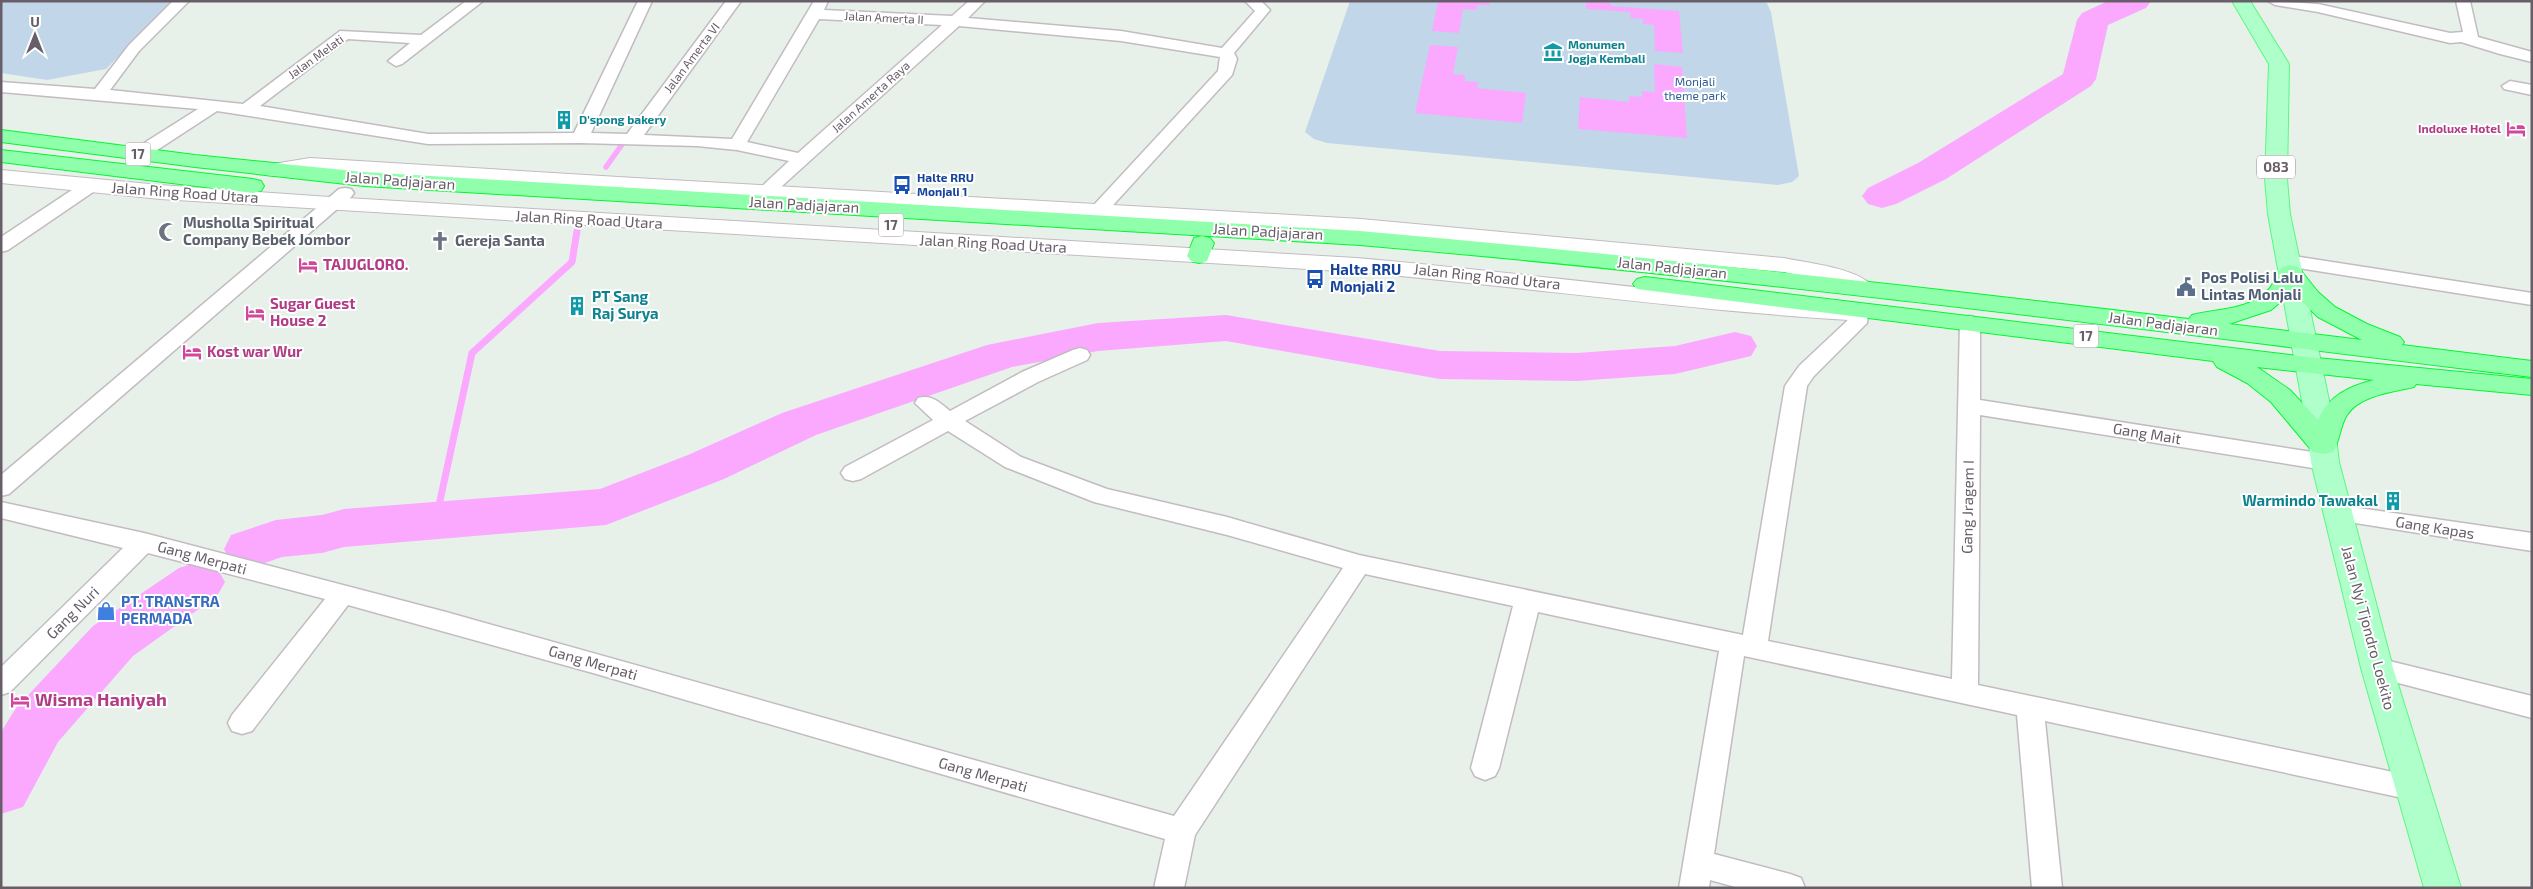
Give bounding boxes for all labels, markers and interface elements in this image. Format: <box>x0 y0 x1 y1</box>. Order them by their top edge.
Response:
street label: Jalan Amerta II <box>844 8 924 26</box>
north arrow <box>10 10 60 60</box>
text: U <box>30 13 40 30</box>
street label: Jalan Amerta VI <box>661 20 722 95</box>
street label: Jalan Melati <box>285 31 346 81</box>
place label: Monumen Jogja Kembali <box>1568 37 1645 66</box>
museum icon: Monumen Jogja Kembali <box>1542 41 1564 63</box>
street label: Jalan Amerta Raya <box>828 58 912 135</box>
park label: Monjali theme park <box>1664 74 1726 102</box>
building icon: D'spong bakery <box>553 109 575 131</box>
place label: D'spong bakery <box>579 112 667 127</box>
hotel icon: Indoluxe Hotel <box>2505 118 2527 140</box>
place label: Indoluxe Hotel <box>2418 121 2501 135</box>
road number: 17 <box>126 142 150 166</box>
road number: 083 <box>2257 156 2295 178</box>
street label: Jalan Padjajaran <box>344 167 456 194</box>
place label: Halte RRU Monjali 1 <box>917 170 974 199</box>
bus stop icon: Halte RRU Monjali 1 <box>891 174 913 196</box>
street label: Jalan Ring Road Utara <box>111 178 259 206</box>
street label: Jalan Padjajaran <box>748 192 860 217</box>
street label: Jalan Ring Road Utara <box>515 206 663 232</box>
place label: Musholla Spiritual Company Bebek Jombor <box>183 213 351 249</box>
road number: 17 <box>878 214 904 236</box>
street label: Jalan Padjajaran <box>1212 219 1324 244</box>
mosque icon: Musholla Spiritual Company Bebek Jombor <box>157 221 179 243</box>
church icon: Gereja Santa <box>429 230 451 252</box>
street label: Jalan Ring Road Utara <box>919 230 1067 256</box>
place label: Gereja Santa <box>455 231 545 249</box>
street label: Jalan Padjajaran <box>1616 252 1728 283</box>
hotel icon: TAJUGLORO. <box>297 254 319 276</box>
place label: TAJUGLORO. <box>323 255 408 273</box>
street label: Jalan Ring Road Utara <box>1413 259 1561 293</box>
place label: Halte RRU Monjali 2 <box>1330 260 1401 295</box>
bus stop icon: Halte RRU Monjali 2 <box>1304 268 1326 290</box>
place label: Pos Polisi Lalu Lintas Monjali <box>2201 268 2303 303</box>
public building icon: Pos Polisi Lalu Lintas Monjali <box>2175 276 2197 298</box>
place label: PT Sang Raj Surya <box>592 287 659 323</box>
place label: Sugar Guest House 2 <box>270 294 355 329</box>
building icon: PT Sang Raj Surya <box>566 295 588 317</box>
hotel icon: Sugar Guest House 2 <box>244 302 266 324</box>
street label: Jalan Padjajaran <box>2107 307 2219 340</box>
road number: 17 <box>2074 324 2098 348</box>
hotel icon: Kost war Wur <box>181 341 203 363</box>
place label: Kost war Wur <box>207 342 303 360</box>
street label: Gang Mait <box>2112 419 2183 447</box>
street label: Gang Jragem I <box>1957 460 1977 554</box>
building icon: Warmindo Tawakal <box>2382 490 2404 512</box>
place label: Warmindo Tawakal <box>2242 491 2378 509</box>
street label: Gang Kapas <box>2394 512 2476 542</box>
street label: Gang Merpati <box>156 536 249 578</box>
street label: Jalan Nyi Tjondro Loekito <box>2337 544 2400 712</box>
street label: Gang Nuri <box>42 582 102 642</box>
place label: PT. TRANsTRA PERMADA <box>121 592 220 627</box>
shop icon: PT. TRANsTRA PERMADA <box>95 600 117 622</box>
street label: Gang Merpati <box>547 641 640 683</box>
place label: Wisma Haniyah <box>35 688 167 710</box>
hotel icon: Wisma Haniyah <box>9 689 31 711</box>
street label: Gang Merpati <box>937 753 1030 795</box>

